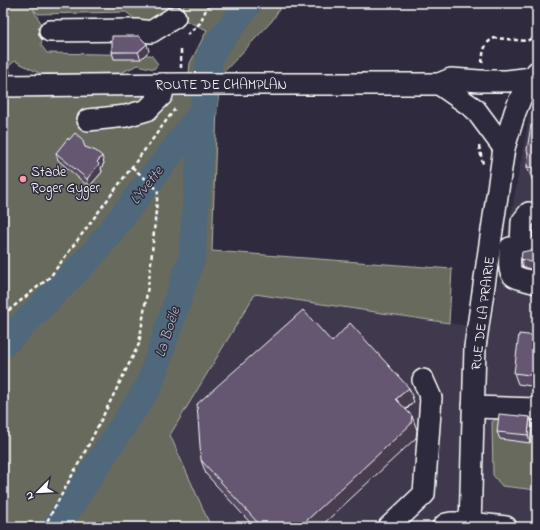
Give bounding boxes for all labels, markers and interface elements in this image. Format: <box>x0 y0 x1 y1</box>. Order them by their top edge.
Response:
street label: ROUTE DE CHAMPLAN <box>155 75 287 96</box>
water label: L'Yvette <box>125 161 170 210</box>
place label: Stade Roger Gyger <box>31 162 101 200</box>
marker: Stade Roger Gyger <box>18 174 28 184</box>
street label: RUE DE LA PRAIRIE <box>466 255 501 371</box>
water label: La Boële <box>150 303 187 360</box>
north arrow <box>18 472 58 512</box>
text: N <box>21 489 39 502</box>

